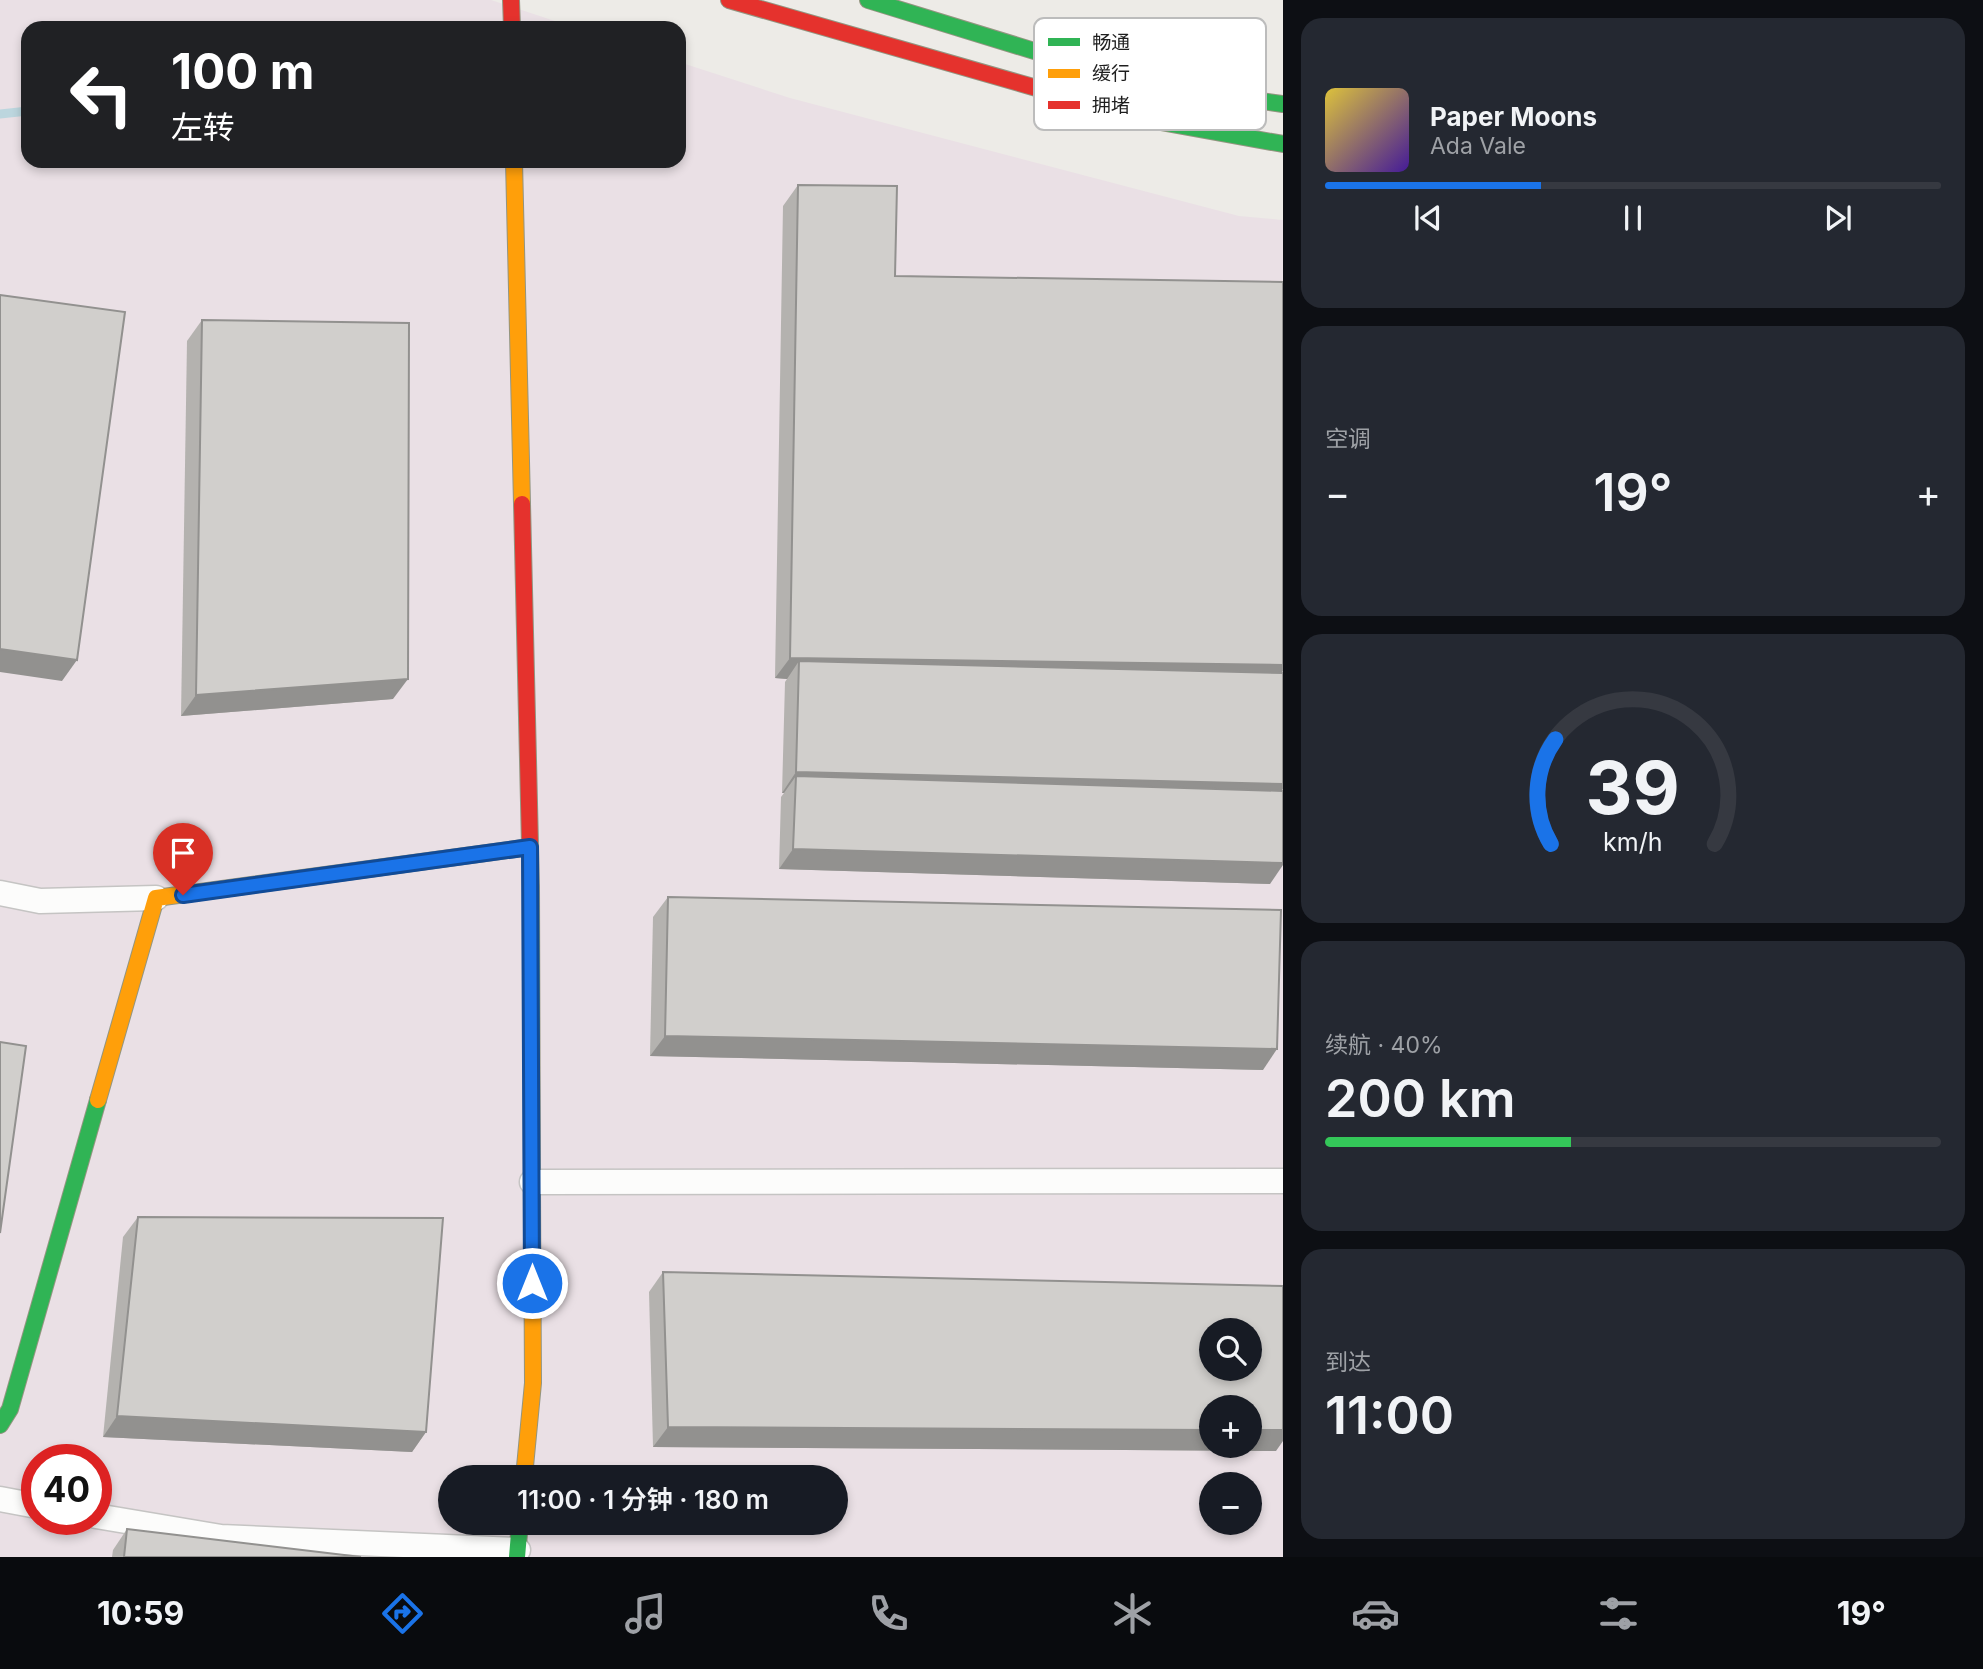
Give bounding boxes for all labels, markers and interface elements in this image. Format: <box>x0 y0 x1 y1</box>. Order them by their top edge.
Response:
legend <box>1034 18 1266 130</box>
text: 畅通 <box>1092 31 1130 54</box>
text: 100 m <box>171 42 315 101</box>
icon: left <box>56 49 147 140</box>
text: 缓行 <box>1092 62 1130 85</box>
text: 拥堵 <box>1092 94 1130 117</box>
text: Paper Moons <box>1430 101 1597 132</box>
text: 左转 <box>171 108 235 147</box>
text: Ada Vale <box>1430 132 1526 160</box>
icon: previous <box>1409 199 1447 237</box>
icon: pause <box>1614 199 1652 237</box>
icon: next <box>1819 199 1857 237</box>
text: 空调 <box>1325 425 1371 453</box>
text: 19° <box>1593 461 1673 524</box>
text: − <box>1325 470 1350 516</box>
text: + <box>1916 470 1941 516</box>
text: 39 <box>1586 744 1680 833</box>
pin <box>153 823 213 895</box>
text: km/h <box>1603 827 1663 857</box>
icon: arrive <box>164 834 202 872</box>
text: 续航 · 40% <box>1325 1031 1443 1059</box>
text: 200 km <box>1325 1067 1516 1130</box>
position arrow <box>495 1246 569 1320</box>
map controls <box>1199 1318 1262 1535</box>
button: search <box>1199 1318 1262 1381</box>
text: 到达 <box>1325 1348 1371 1376</box>
text: 11:00 <box>1325 1384 1454 1447</box>
button: + <box>1199 1395 1262 1458</box>
speed limit sign: 40 <box>21 1444 112 1535</box>
button: − <box>1199 1472 1262 1535</box>
text: 11:00 · 1 分钟 · 180 m <box>517 1484 769 1515</box>
icon: directions <box>378 1589 427 1638</box>
icon: music <box>621 1589 670 1638</box>
icon: phone <box>864 1589 913 1638</box>
icon: climate <box>1108 1589 1157 1638</box>
icon: car <box>1351 1589 1400 1638</box>
icon: filters <box>1594 1589 1643 1638</box>
text: 10:59 <box>97 1594 184 1633</box>
text: 19° <box>1837 1594 1886 1633</box>

